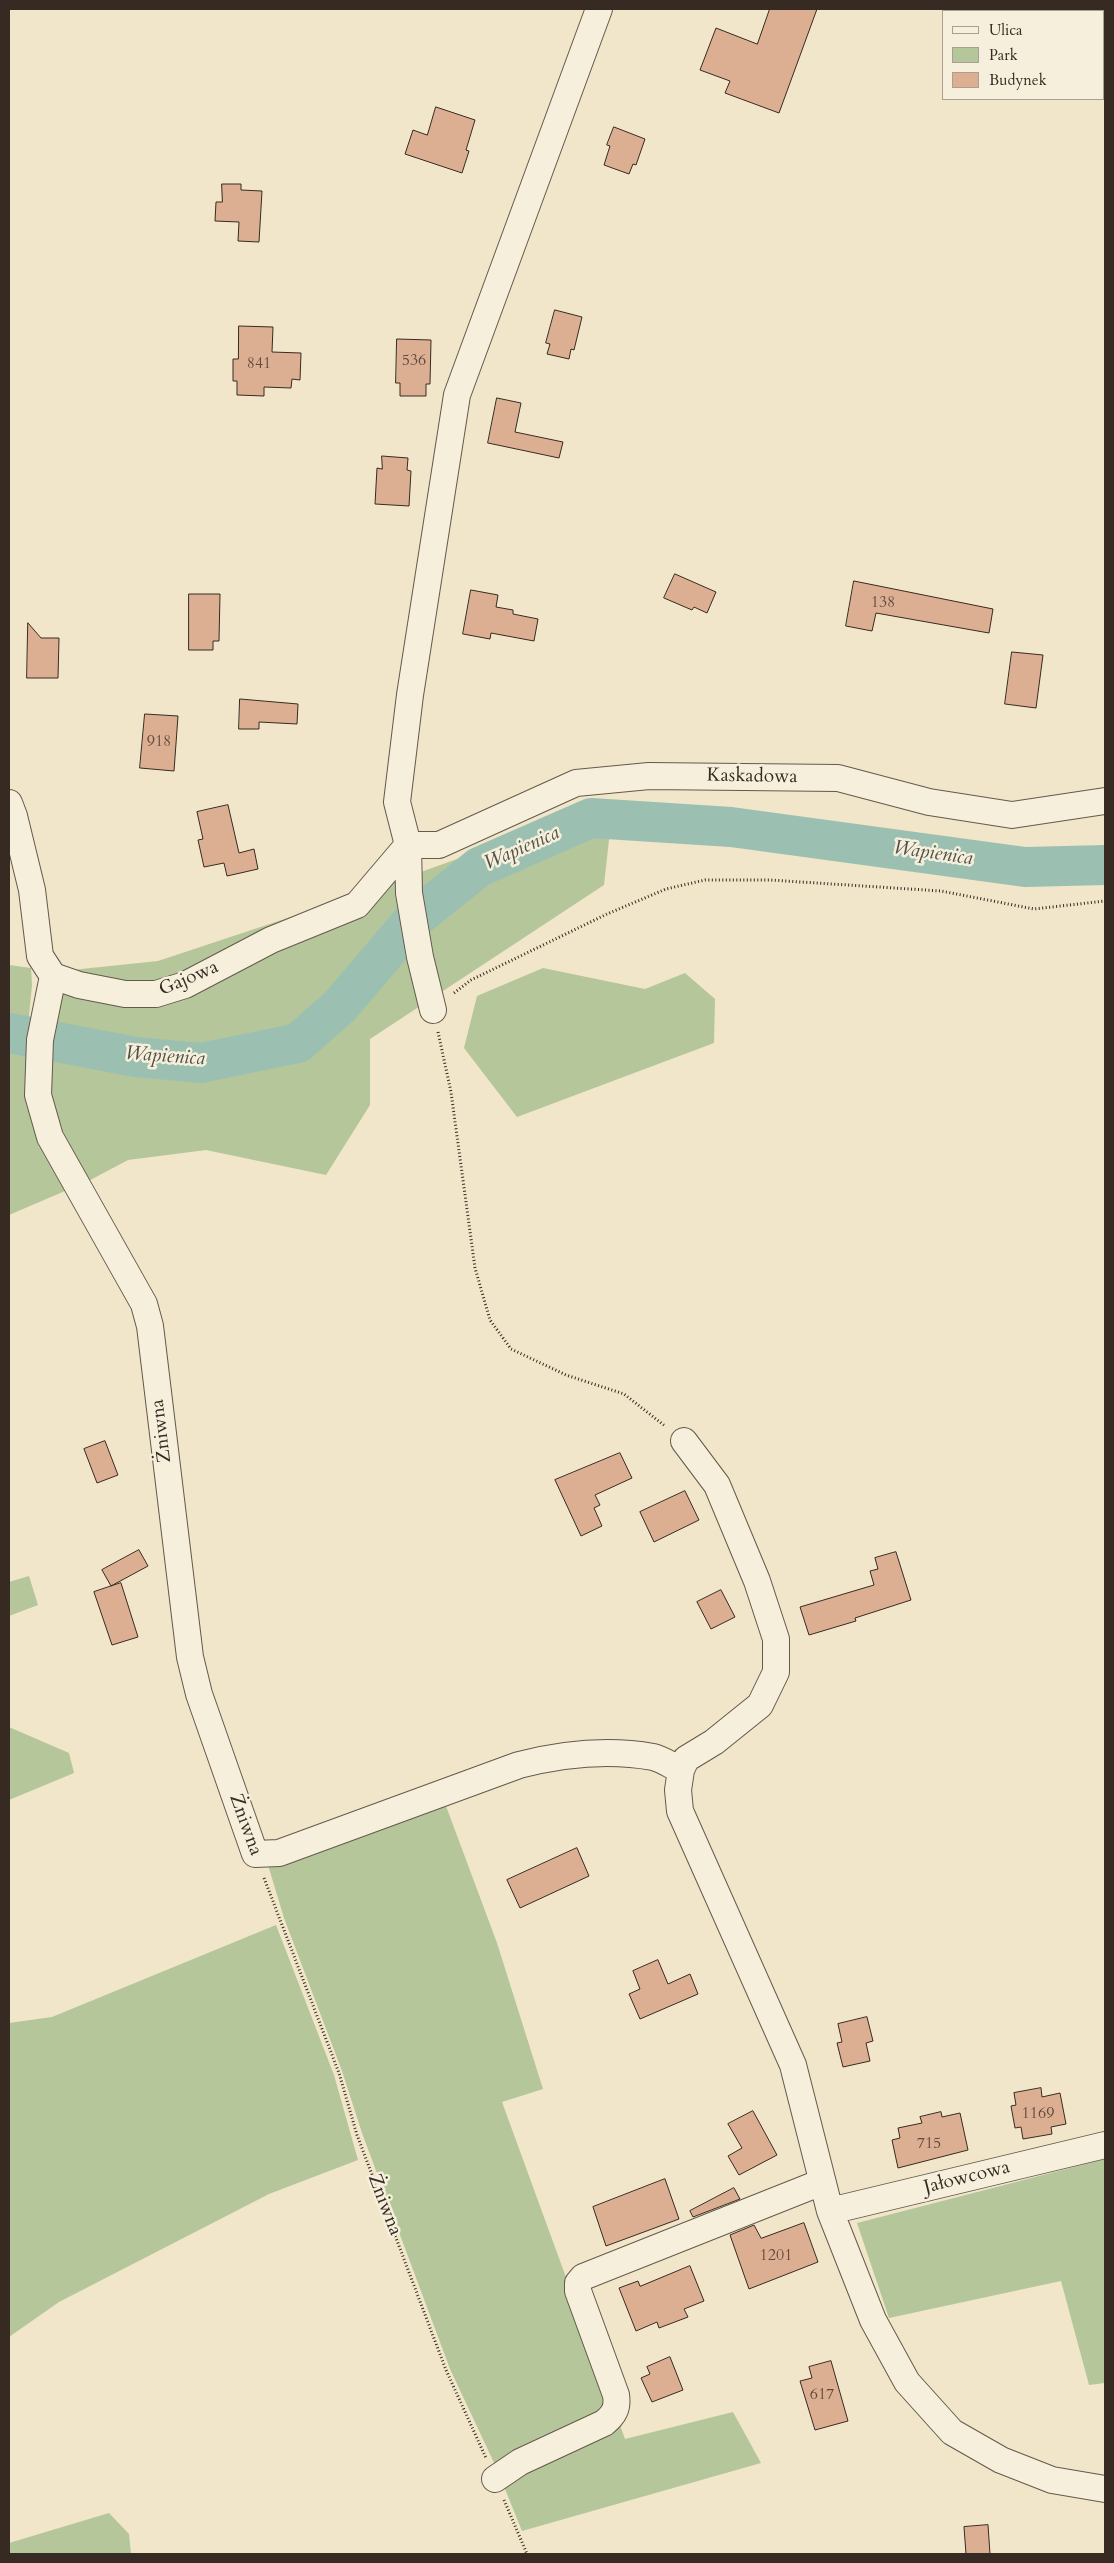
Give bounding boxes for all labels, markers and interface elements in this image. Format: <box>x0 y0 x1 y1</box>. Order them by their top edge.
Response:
legend <box>942 10 1104 100</box>
text: Ulica <box>989 20 1023 40</box>
text: Park <box>989 45 1018 65</box>
text: Budynek <box>989 70 1047 90</box>
house number: 536 <box>402 351 426 371</box>
house number: 841 <box>247 354 271 374</box>
house number: 138 <box>871 593 895 613</box>
house number: 918 <box>147 732 171 752</box>
street label: Kaskadowa <box>706 765 798 789</box>
water label: Wapienica <box>481 822 563 876</box>
water label: Wapienica <box>892 837 974 871</box>
street label: Gajowa <box>156 956 222 1002</box>
water label: Wapienica <box>124 1042 206 1072</box>
street label: Żniwna <box>147 1398 177 1464</box>
street label: Żniwna <box>223 1791 267 1859</box>
house number: 1169 <box>1022 2104 1054 2124</box>
house number: 715 <box>917 2134 941 2154</box>
street label: Jałowcowa <box>922 2156 1012 2200</box>
street label: Żniwna <box>362 2171 406 2239</box>
house number: 1201 <box>760 2246 792 2266</box>
house number: 617 <box>810 2385 834 2405</box>

